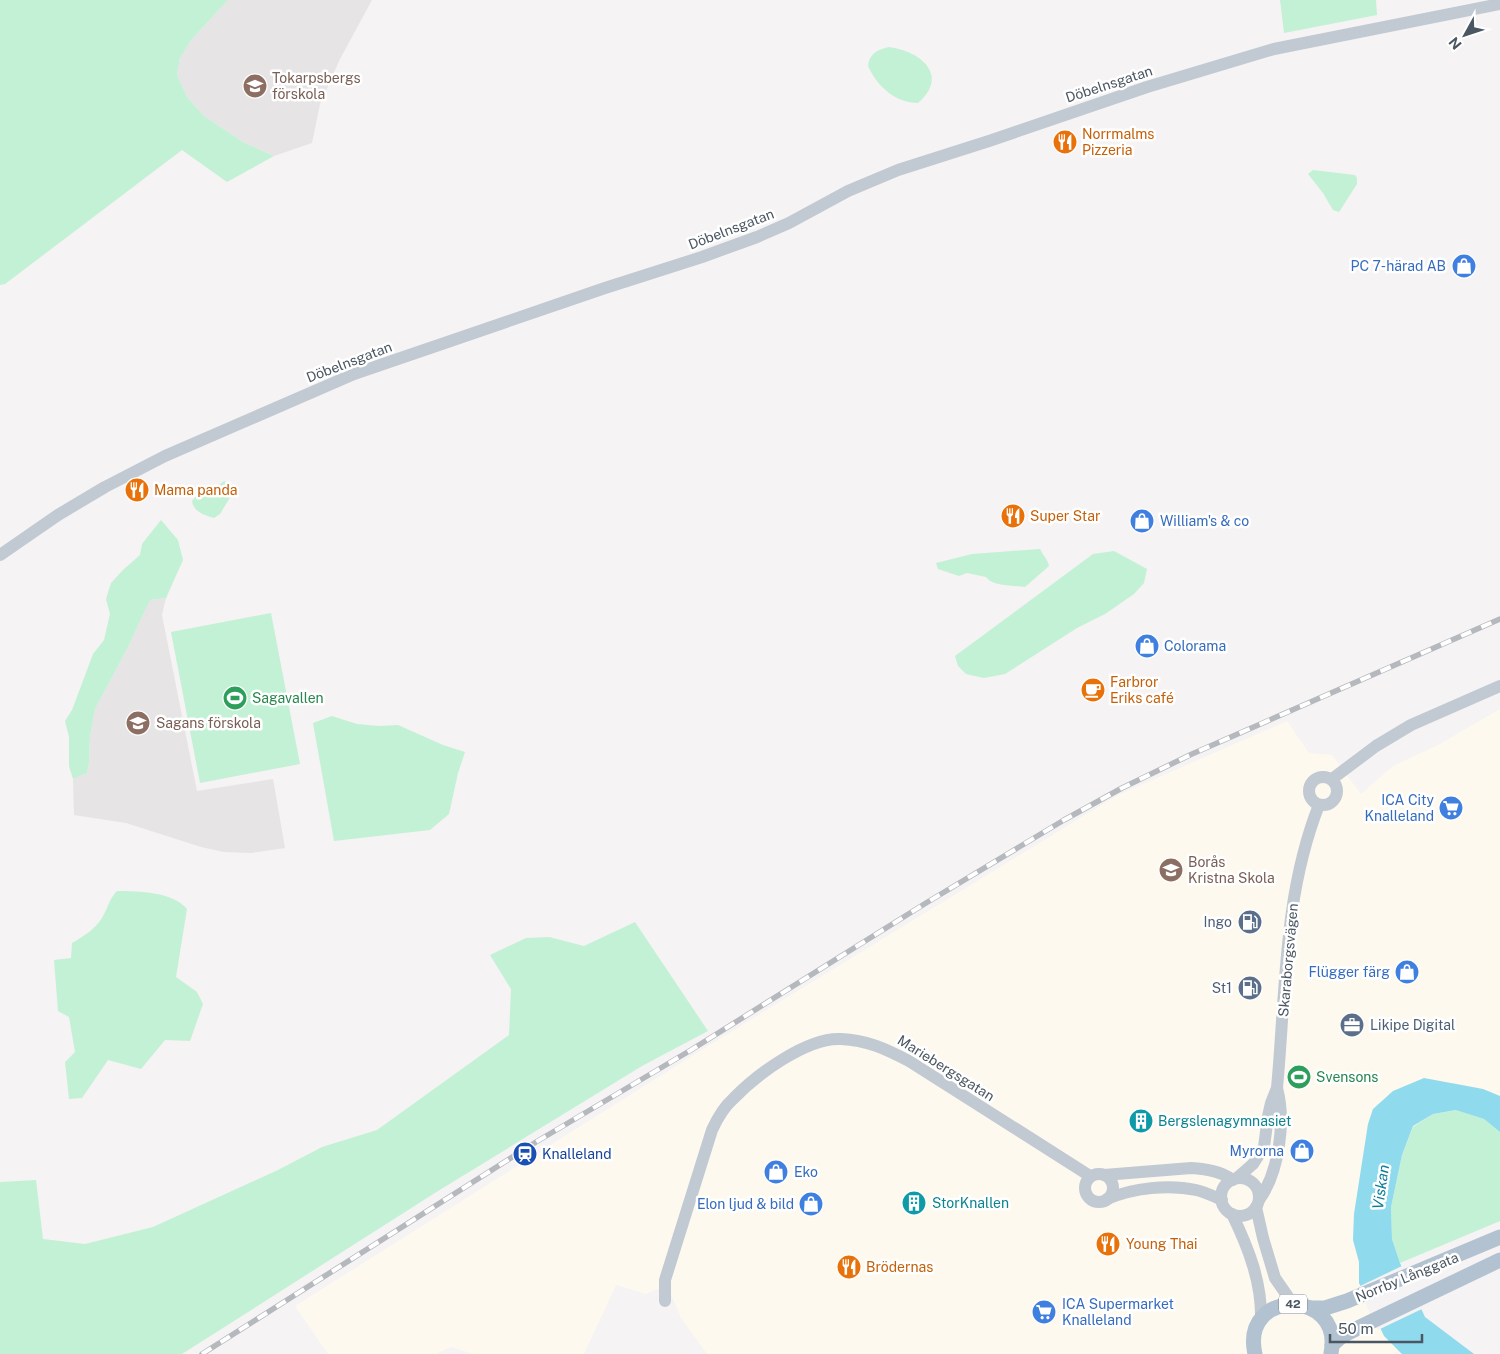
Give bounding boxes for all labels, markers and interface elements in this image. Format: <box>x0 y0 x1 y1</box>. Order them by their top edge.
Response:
north arrow <box>1440 10 1490 60</box>
text: N <box>1445 34 1465 53</box>
street label: Döbelnsgatan <box>1064 62 1154 106</box>
place label: Tokarpsbergs förskola <box>272 70 361 102</box>
school or university icon: Tokarpsbergs förskola <box>242 73 268 99</box>
place label: Norrmalms Pizzeria <box>1082 126 1154 158</box>
restaurant icon: Norrmalms Pizzeria <box>1052 129 1078 155</box>
street label: Döbelnsgatan <box>686 205 776 253</box>
shop icon: PC 7-härad AB <box>1451 253 1477 279</box>
place label: PC 7-härad AB <box>1350 258 1446 274</box>
street label: Döbelnsgatan <box>304 338 394 386</box>
restaurant icon: Mama panda <box>124 477 150 503</box>
place label: Mama panda <box>154 482 237 498</box>
restaurant icon: Super Star <box>1000 503 1026 529</box>
place label: Super Star <box>1030 508 1100 524</box>
shop icon: William's & co <box>1129 508 1155 534</box>
place label: William's & co <box>1160 513 1249 529</box>
shop icon: Colorama <box>1134 633 1160 659</box>
place label: Colorama <box>1164 638 1226 654</box>
place label: Farbror Eriks café <box>1110 674 1174 706</box>
cafe icon: Farbror Eriks café <box>1080 677 1106 703</box>
sports icon: Sagavallen <box>222 685 248 711</box>
place label: Sagavallen <box>252 690 324 706</box>
school or university icon: Sagans förskola <box>125 710 151 736</box>
place label: Sagans förskola <box>156 715 261 731</box>
place label: ICA City Knalleland <box>1364 792 1435 824</box>
supermarket icon: ICA City Knalleland <box>1438 795 1464 821</box>
place label: Borås Kristna Skola <box>1188 854 1275 886</box>
school or university icon: Borås Kristna Skola <box>1158 857 1184 883</box>
street label: Skaraborgsvägen <box>1275 903 1301 1017</box>
fuel station icon: Ingo <box>1237 909 1263 935</box>
place label: Ingo <box>1204 914 1232 930</box>
shop icon: Flügger färg <box>1394 959 1420 985</box>
place label: Flügger färg <box>1308 964 1390 980</box>
fuel station icon: St1 <box>1237 975 1263 1001</box>
place label: St1 <box>1212 980 1232 996</box>
office icon: Likipe Digital <box>1339 1012 1365 1038</box>
place label: Likipe Digital <box>1370 1017 1455 1033</box>
street label: Mariebergsgatan <box>895 1032 997 1104</box>
sports icon: Svensons <box>1286 1064 1312 1090</box>
place label: Svensons <box>1316 1069 1378 1085</box>
building icon: Bergslenagymnasiet <box>1128 1108 1154 1134</box>
place label: Bergslenagymnasiet <box>1158 1113 1291 1129</box>
shop icon: Myrorna <box>1289 1138 1315 1164</box>
station icon: Knalleland <box>512 1141 538 1167</box>
place label: Myrorna <box>1230 1143 1284 1159</box>
place label: Knalleland <box>542 1146 612 1162</box>
shop icon: Eko <box>763 1159 789 1185</box>
place label: Eko <box>794 1164 818 1180</box>
water label: Viskan <box>1369 1164 1392 1210</box>
building icon: StorKnallen <box>901 1190 927 1216</box>
shop icon: Elon ljud & bild <box>798 1191 824 1217</box>
place label: StorKnallen <box>932 1195 1009 1211</box>
place label: Elon ljud & bild <box>697 1196 794 1212</box>
restaurant icon: Young Thai <box>1095 1231 1121 1257</box>
place label: Young Thai <box>1126 1236 1198 1252</box>
street label: Norrby Långgata <box>1353 1249 1461 1305</box>
restaurant icon: Brödernas <box>836 1254 862 1280</box>
place label: Brödernas <box>866 1259 933 1275</box>
road number: 42 <box>1279 1295 1307 1314</box>
place label: ICA Supermarket Knalleland <box>1062 1296 1174 1328</box>
supermarket icon: ICA Supermarket Knalleland <box>1031 1299 1057 1325</box>
scale bar <box>1330 1312 1422 1344</box>
text: 50 m <box>1338 1320 1373 1337</box>

